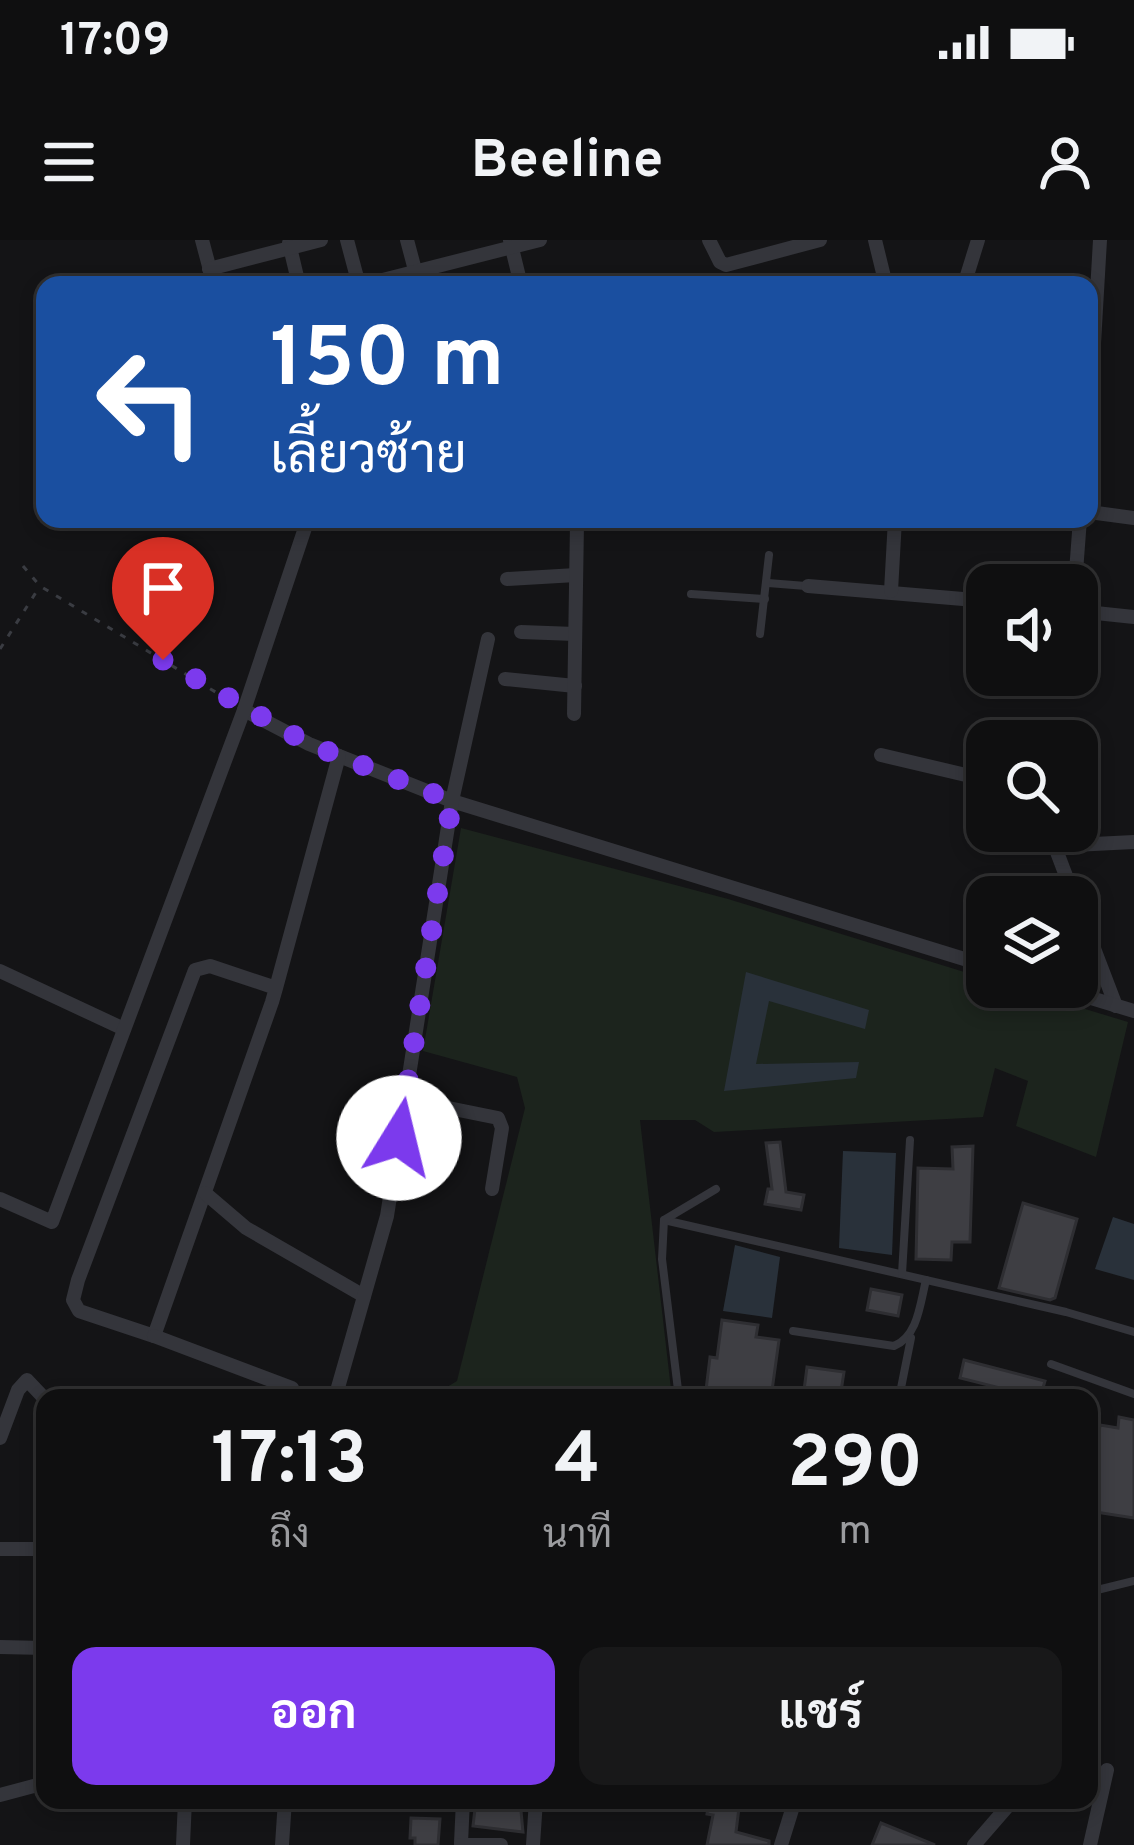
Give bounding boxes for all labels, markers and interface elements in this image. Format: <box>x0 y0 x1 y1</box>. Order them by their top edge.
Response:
text: 17:09 <box>60 14 170 71</box>
text: Beeline <box>471 128 663 197</box>
icon: menu <box>36 129 102 195</box>
icon: person <box>1032 129 1098 195</box>
text: 150 m <box>270 310 505 416</box>
icon: left <box>72 324 228 480</box>
text: เลี้ยวซ้าย <box>270 424 467 493</box>
pin <box>112 537 214 660</box>
icon: arrive <box>130 555 196 621</box>
map controls <box>966 564 1098 1008</box>
button: sound <box>966 564 1098 696</box>
button: search <box>966 720 1098 852</box>
button: layers <box>966 876 1098 1008</box>
position arrow <box>336 1075 462 1201</box>
text: 17:13 <box>211 1417 368 1509</box>
text: 4 <box>554 1417 601 1509</box>
text: 290 <box>787 1421 923 1513</box>
text: m <box>839 1509 872 1558</box>
text: ถึง <box>269 1513 310 1562</box>
text: นาที <box>543 1513 612 1562</box>
button: ออก <box>72 1647 555 1785</box>
button: แชร์ <box>579 1647 1062 1785</box>

